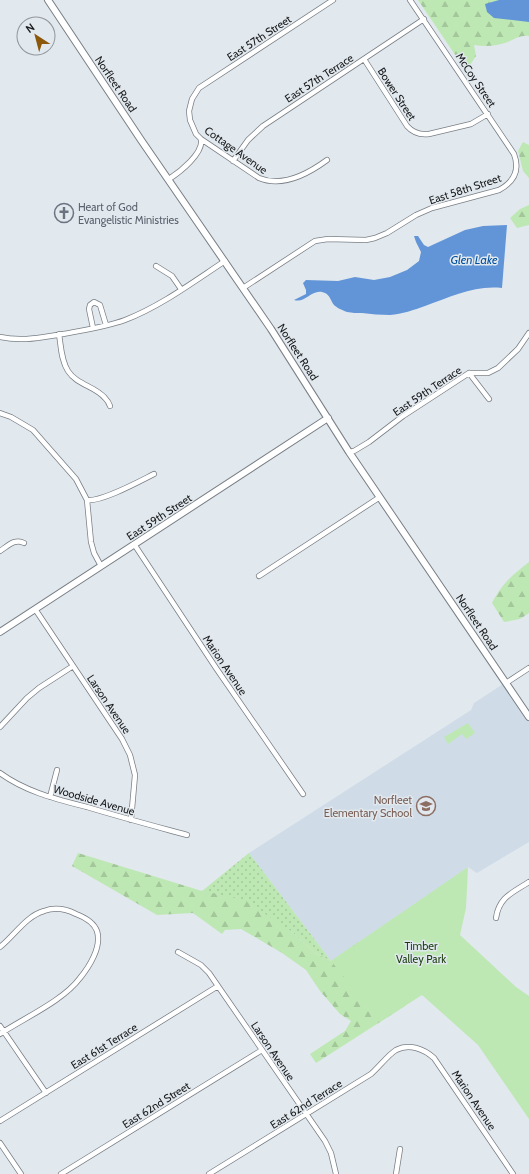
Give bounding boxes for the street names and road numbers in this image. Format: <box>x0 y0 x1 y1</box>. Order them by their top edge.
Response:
street label: East 57th Street <box>224 12 294 64</box>
street label: East 57th Terrace <box>282 50 356 105</box>
street label: McCoy Street <box>453 50 499 110</box>
street label: Norfleet Road <box>92 53 140 115</box>
street label: Bower Street <box>375 65 419 123</box>
street label: Cottage Avenue <box>202 123 271 177</box>
street label: East 58th Street <box>427 171 503 207</box>
street label: Norfleet Road <box>275 321 321 383</box>
street label: East 59th Terrace <box>390 363 464 419</box>
street label: East 59th Street <box>124 491 194 543</box>
street label: Norfleet Road <box>453 591 501 653</box>
street label: Marion Avenue <box>200 632 250 698</box>
street label: Larson Avenue <box>84 672 134 737</box>
street label: Woodside Avenue <box>52 782 137 818</box>
street label: Larson Avenue <box>248 1019 298 1084</box>
street label: East 61st Terrace <box>68 1020 140 1072</box>
street label: Marion Avenue <box>449 1067 499 1133</box>
street label: East 62nd Terrace <box>267 1076 345 1132</box>
street label: East 62nd Street <box>120 1078 193 1131</box>

